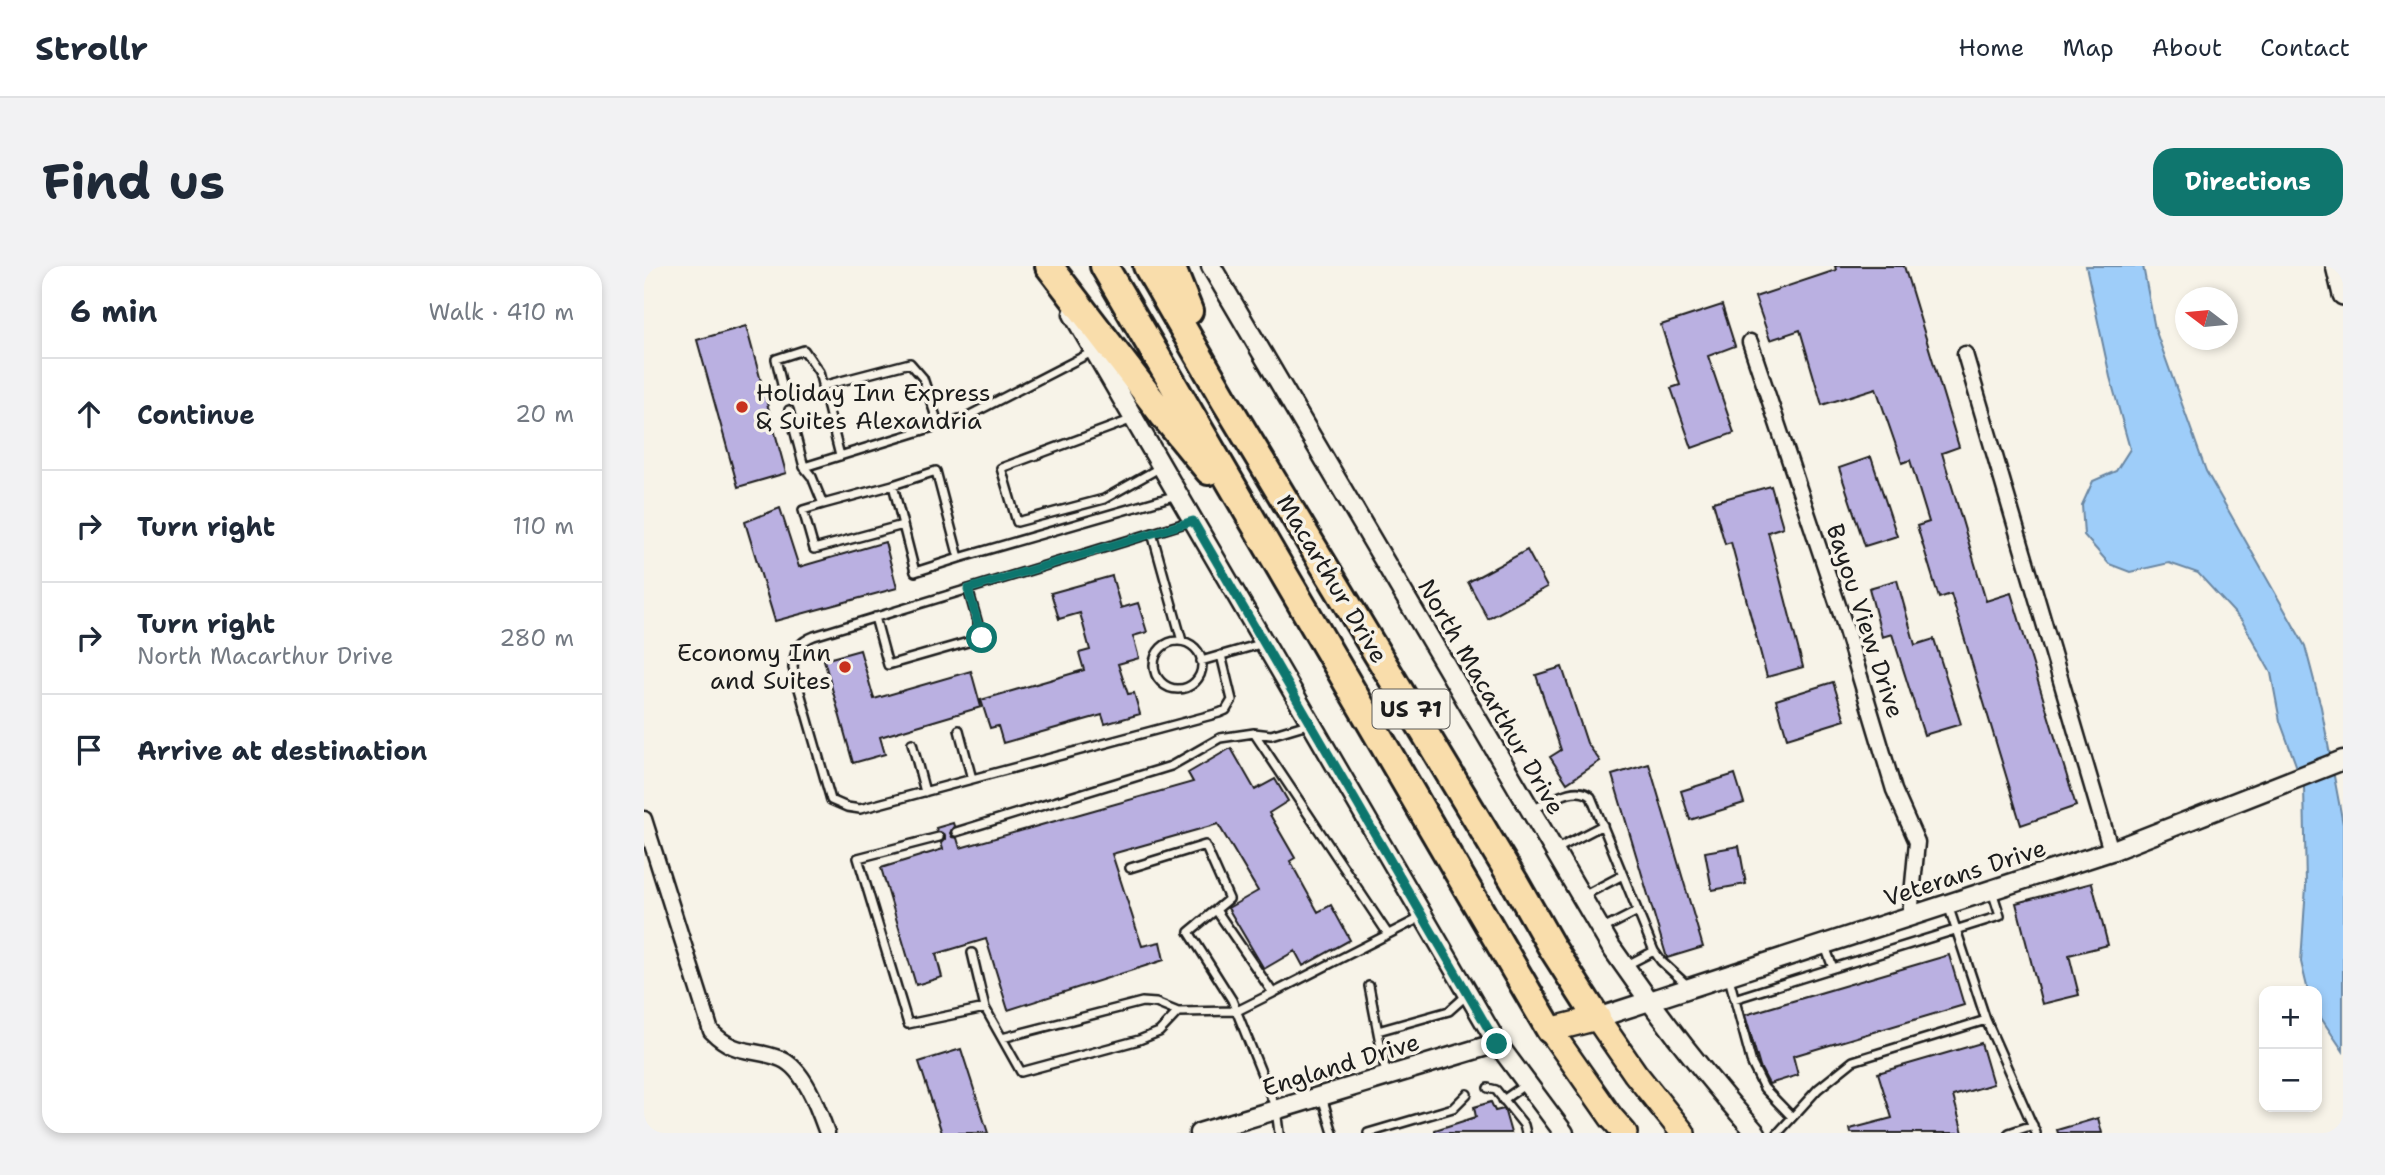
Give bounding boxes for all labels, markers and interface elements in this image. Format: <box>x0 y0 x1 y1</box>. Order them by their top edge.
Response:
text: Strollr <box>35 26 148 71</box>
text: Home <box>1958 32 2024 64</box>
text: Map <box>2062 32 2114 64</box>
text: About <box>2152 32 2222 64</box>
text: Contact <box>2260 32 2350 64</box>
button: Directions <box>2153 148 2343 216</box>
text: Find us <box>42 149 225 215</box>
north arrow <box>2175 287 2238 350</box>
text: 6 min <box>70 291 157 332</box>
text: Walk · 410 m <box>429 297 574 327</box>
place label: Holiday Inn Express & Suites Alexandria <box>756 377 991 437</box>
icon: ahead <box>70 395 108 433</box>
text: Continue <box>137 397 255 432</box>
text: 20 m <box>515 399 574 429</box>
marker: Holiday Inn Express & Suites Alexandria <box>734 399 750 415</box>
street label: Macarthur Drive <box>1269 489 1395 669</box>
icon: right <box>70 507 108 545</box>
text: Turn right <box>137 509 275 544</box>
text: 110 m <box>512 511 574 541</box>
street label: Bayou View Drive <box>1819 520 1911 722</box>
street label: North Macarthur Drive <box>1410 573 1572 821</box>
text: Turn right <box>137 606 275 641</box>
icon: right <box>70 619 108 657</box>
route start <box>966 622 997 653</box>
text: 280 m <box>499 623 574 653</box>
place label: Economy Inn and Suites <box>677 637 831 697</box>
text: North Macarthur Drive <box>137 641 393 671</box>
marker: Economy Inn and Suites <box>837 659 853 675</box>
road number: US 71 <box>1372 690 1450 728</box>
icon: arrive <box>70 731 108 769</box>
text: Arrive at destination <box>137 733 427 768</box>
street label: Veterans Drive <box>1880 832 2050 914</box>
map controls <box>2259 986 2322 1112</box>
button: + <box>2259 986 2322 1049</box>
street label: England Drive <box>1259 1026 1423 1104</box>
route end <box>1481 1028 1512 1059</box>
button: − <box>2259 1049 2322 1112</box>

